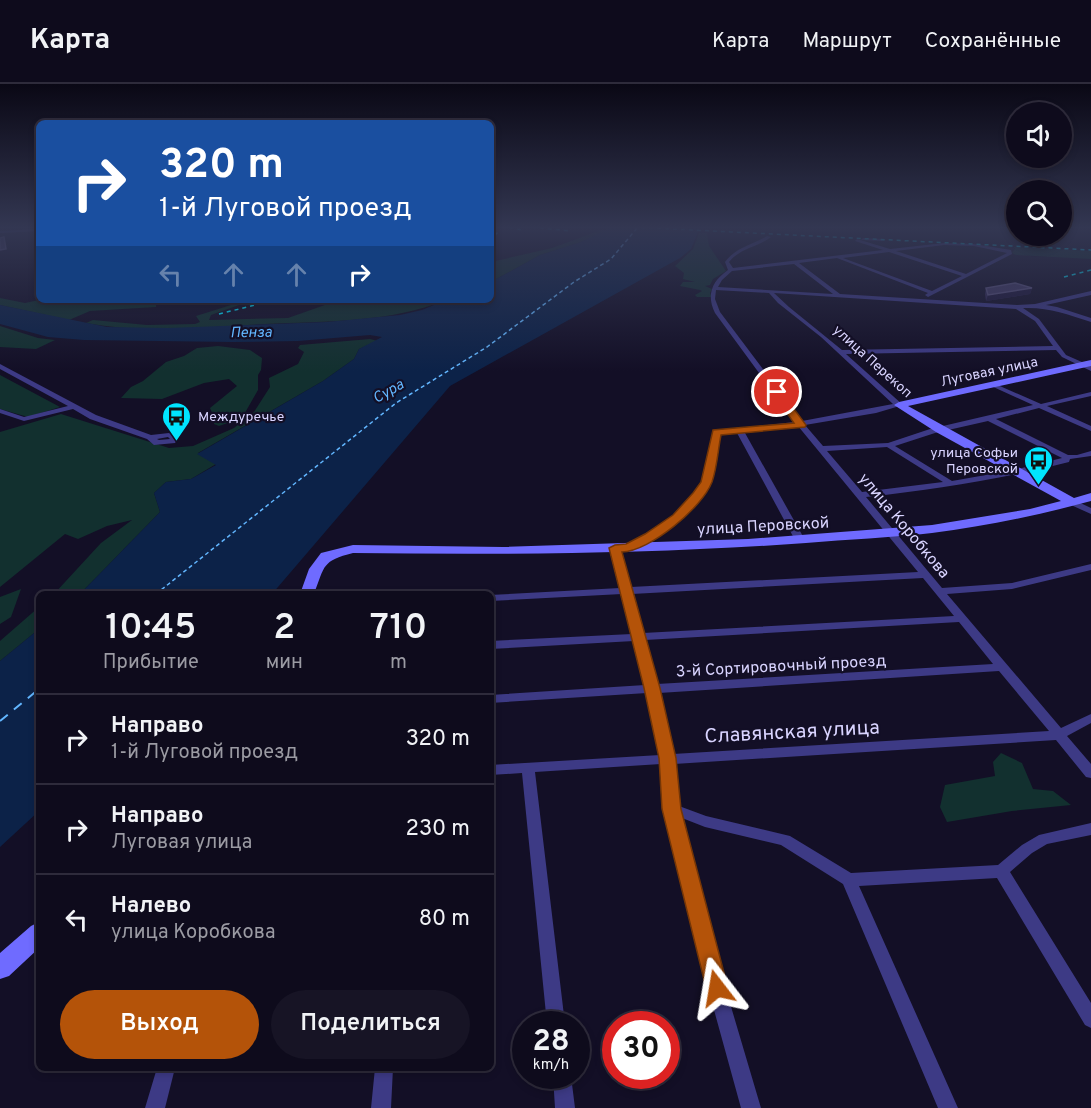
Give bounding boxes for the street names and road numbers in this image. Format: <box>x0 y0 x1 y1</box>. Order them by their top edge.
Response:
street label: улица Перекоп <box>829 322 915 402</box>
street label: Луговая улица <box>939 354 1039 391</box>
street label: улица Коробкова <box>853 469 953 583</box>
street label: улица Перовской <box>697 514 830 540</box>
street label: 3-й Сортировочный проезд <box>675 651 887 682</box>
street label: Славянская улица <box>704 715 880 751</box>

